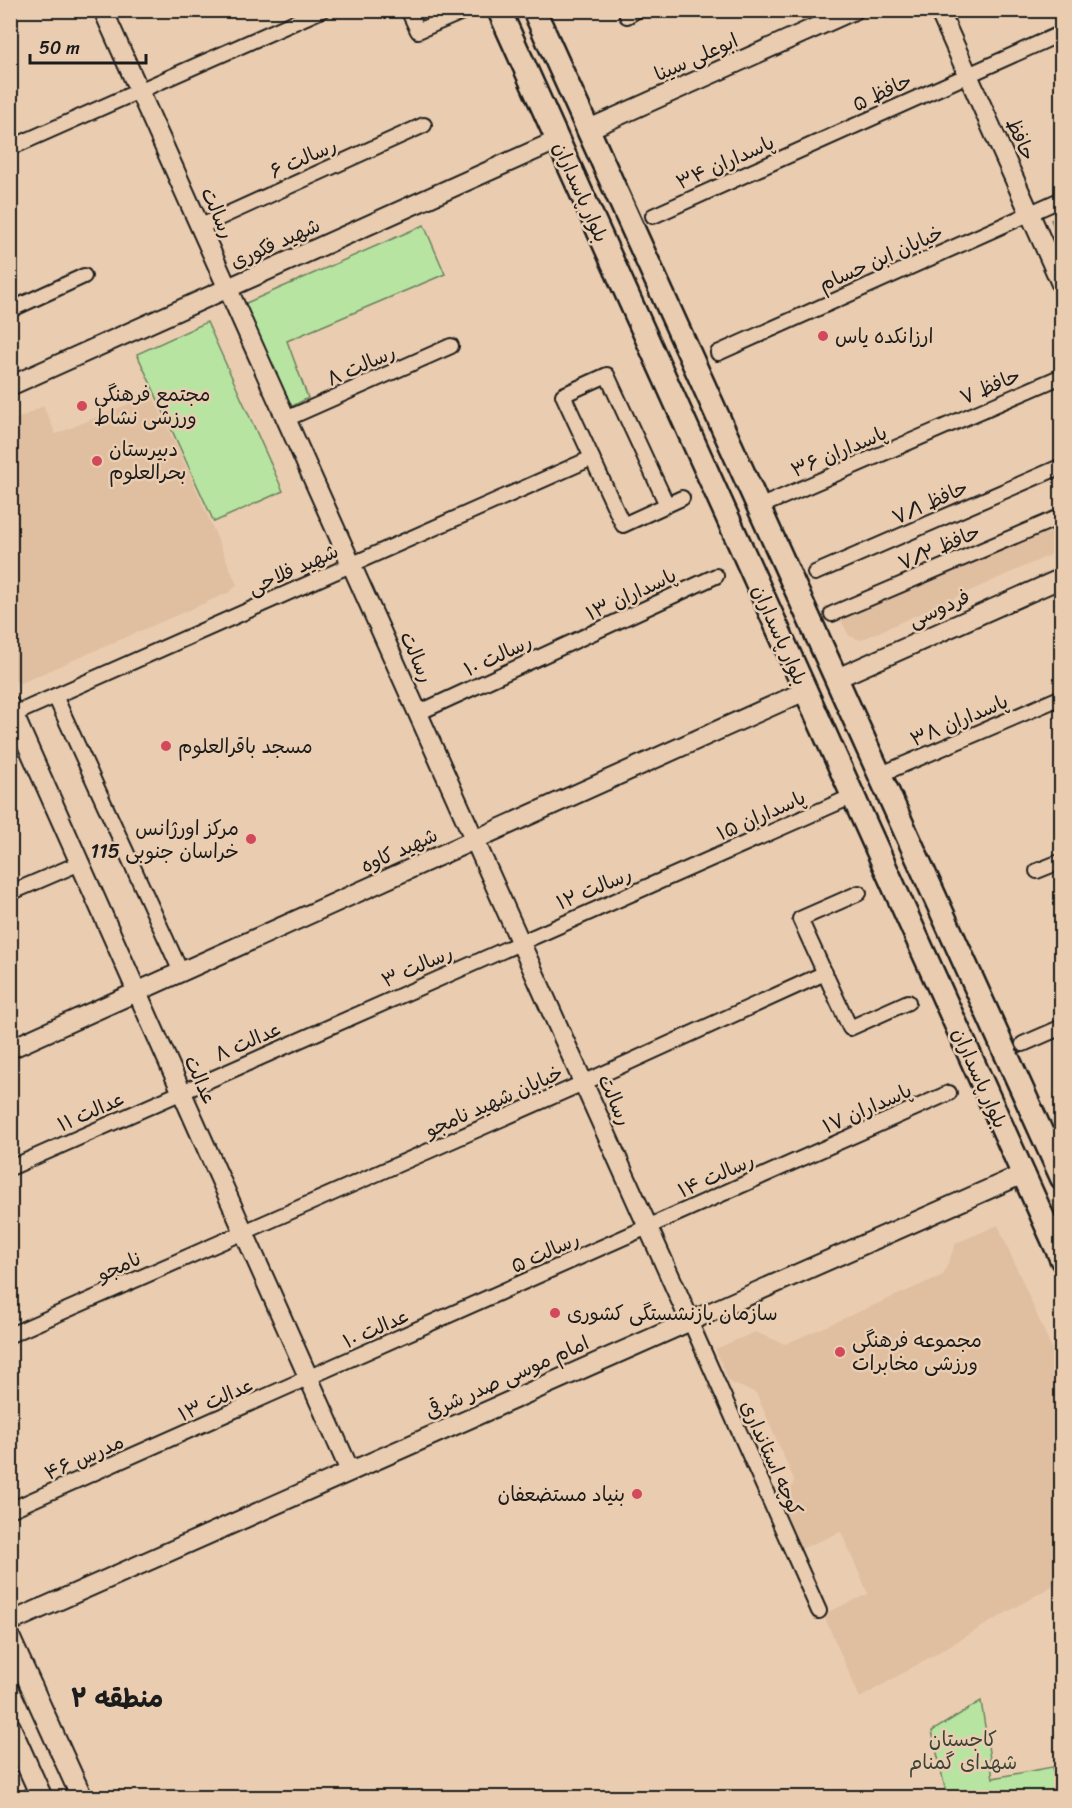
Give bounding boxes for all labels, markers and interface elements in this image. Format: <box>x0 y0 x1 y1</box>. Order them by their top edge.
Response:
street label: ابوعلی سینا <box>648 23 744 92</box>
scale bar <box>30 27 146 65</box>
text: 50 m <box>39 32 80 64</box>
street label: حافظ ۵ <box>846 63 918 122</box>
street label: حافظ <box>996 112 1045 166</box>
street label: پاسداران ۳۴ <box>670 125 780 200</box>
street label: رسالت ۶ <box>264 128 343 189</box>
street label: بلوار پاسداران <box>543 136 618 248</box>
street label: رسالت <box>191 182 244 245</box>
street label: شهید فکوری <box>224 208 326 279</box>
street label: خیابان ابن حسام <box>813 215 949 302</box>
place label: ارزانکده یاس <box>835 319 934 354</box>
marker: ارزانکده یاس <box>816 329 830 343</box>
street label: رسالت ۸ <box>321 335 402 396</box>
street label: حافظ ۷ <box>954 358 1026 415</box>
place label: مجتمع فرهنگی ورزشی نشاط <box>94 377 210 435</box>
marker: مجتمع فرهنگی ورزشی نشاط <box>75 399 89 413</box>
street label: پاسداران ۳۶ <box>785 415 893 488</box>
place label: دبیرستان بحرالعلوم <box>109 432 186 490</box>
marker: دبیرستان بحرالعلوم <box>90 454 104 468</box>
street label: حافظ ۷/۱ <box>886 470 974 535</box>
street label: حافظ ۷/۲ <box>892 514 986 581</box>
street label: شهید فلاحی <box>242 534 344 605</box>
street label: پاسداران ۱۳ <box>580 558 683 631</box>
street label: بلوار پاسداران <box>742 579 817 691</box>
street label: فردوسی <box>902 579 976 638</box>
street label: رسالت ۱۰ <box>458 624 539 687</box>
street label: رسالت <box>390 626 443 689</box>
street label: پاسداران ۳۸ <box>905 684 1014 757</box>
place label: مسجد باقرالعلوم <box>178 729 313 764</box>
marker: مسجد باقرالعلوم <box>159 739 173 753</box>
street label: پاسداران ۱۵ <box>711 780 812 851</box>
place label: مرکز اورژانس 115 خراسان جنوبی <box>91 811 239 869</box>
street label: شهید کاوه <box>355 818 444 883</box>
marker: مرکز اورژانس 115 خراسان جنوبی <box>244 832 258 846</box>
street label: رسالت ۱۲ <box>551 857 638 920</box>
street label: رسالت ۳ <box>376 935 459 998</box>
street label: عدالت ۸ <box>209 1011 288 1072</box>
street label: بلوار پاسداران <box>942 1022 1017 1134</box>
street label: عدالت <box>174 1050 227 1111</box>
street label: خیابان شهید نامجو <box>418 1055 569 1148</box>
street label: رسالت <box>588 1069 641 1132</box>
street label: پاسداران ۱۷ <box>817 1073 918 1144</box>
street label: عدالت ۱۱ <box>52 1081 131 1142</box>
street label: رسالت ۱۴ <box>672 1143 760 1208</box>
street label: رسالت ۵ <box>505 1222 586 1283</box>
street label: نامجو <box>90 1241 147 1292</box>
place label: سازمان بازنشستگی کشوری <box>567 1296 778 1331</box>
street label: عدالت ۱۰ <box>337 1298 416 1359</box>
marker: سازمان بازنشستگی کشوری <box>548 1306 562 1320</box>
place label: مجموعه فرهنگی ورزشی مخابرات <box>852 1323 982 1381</box>
street label: امام موسی صدر شرقی <box>419 1326 595 1429</box>
marker: مجموعه فرهنگی ورزشی مخابرات <box>833 1345 847 1359</box>
street label: عدالت ۱۳ <box>172 1367 260 1432</box>
street label: کوچه استانداری <box>730 1395 813 1522</box>
street label: مدرس ۴۶ <box>39 1424 130 1491</box>
place label: بنیاد مستضعفان <box>497 1477 625 1512</box>
marker: بنیاد مستضعفان <box>630 1487 644 1501</box>
district label: منطقه ۲ <box>71 1675 163 1721</box>
park label: کاجستان شهدای گمنام <box>909 1722 1017 1780</box>

